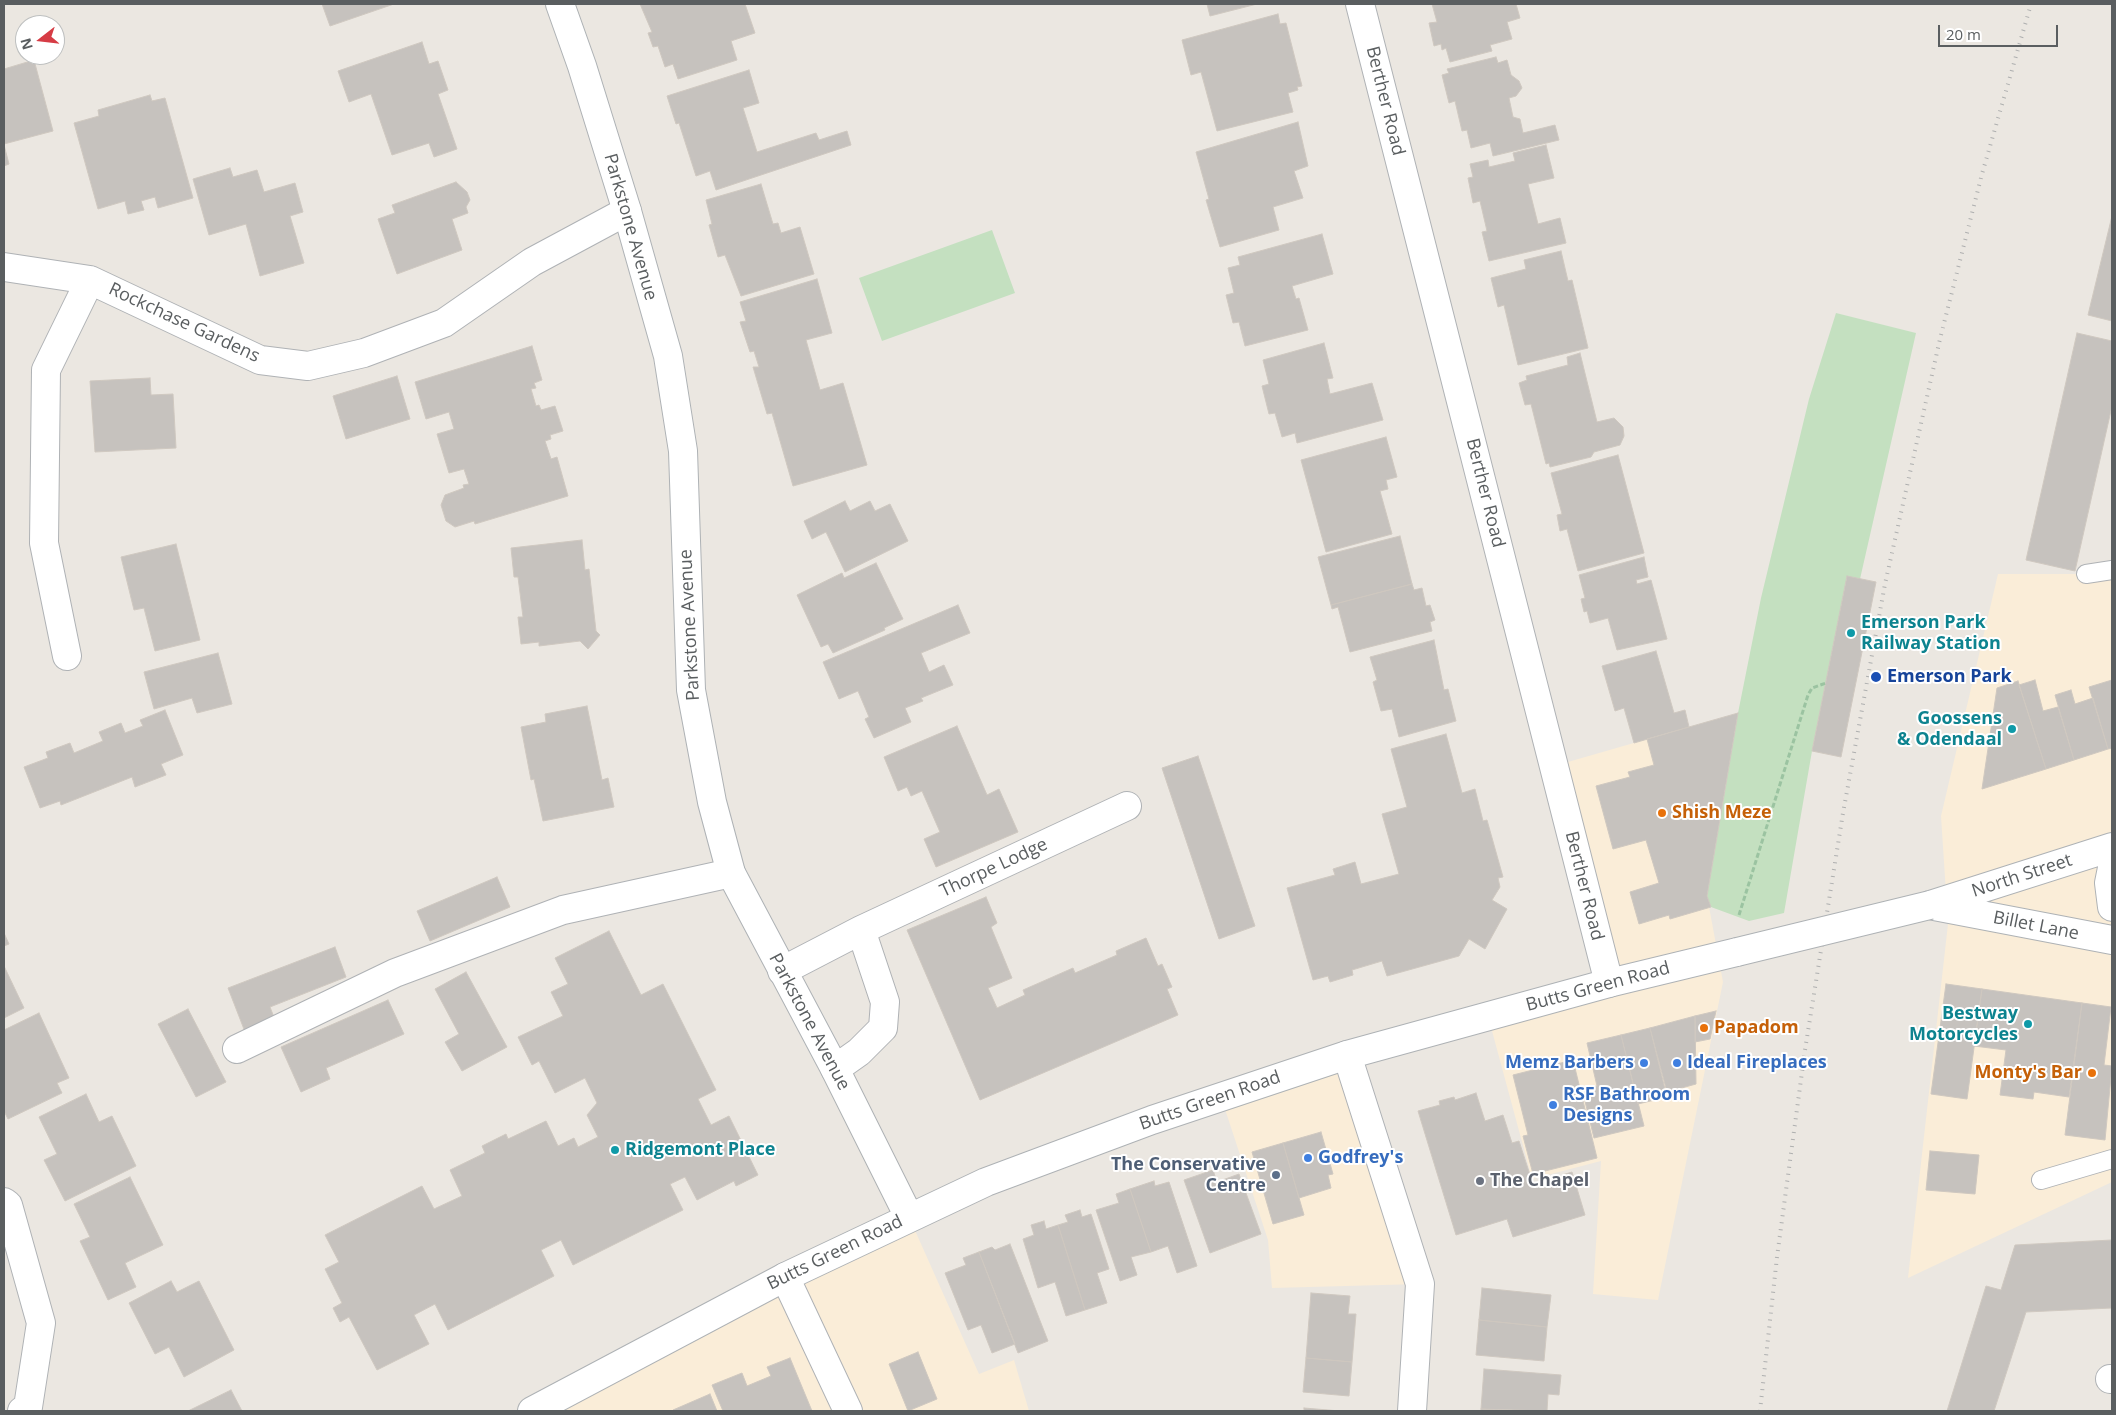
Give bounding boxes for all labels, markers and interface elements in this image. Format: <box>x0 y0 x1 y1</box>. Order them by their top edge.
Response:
north arrow <box>15 15 65 65</box>
scale bar <box>1941 15 2061 47</box>
text: 20 m <box>1946 24 1981 44</box>
text: N <box>15 36 37 52</box>
street label: Berther Road <box>1361 44 1409 158</box>
street label: Parkstone Avenue <box>599 151 661 303</box>
street label: Rockchase Gardens <box>105 279 263 367</box>
street label: Berther Road <box>1461 436 1509 550</box>
street label: Parkstone Avenue <box>675 549 705 701</box>
place label: Emerson Park Railway Station <box>1861 612 2001 654</box>
marker: Emerson Park Railway Station <box>1845 627 1857 639</box>
place label: Emerson Park <box>1887 666 2012 688</box>
marker: Emerson Park <box>1869 670 1883 684</box>
place label: Goossens & Odendaal <box>1897 708 2002 751</box>
marker: Goossens & Odendaal <box>2006 723 2018 735</box>
place label: Shish Meze <box>1672 802 1772 824</box>
marker: Shish Meze <box>1656 807 1668 819</box>
street label: Berther Road <box>1560 829 1608 943</box>
street label: Thorpe Lodge <box>937 834 1051 902</box>
street label: North Street <box>1969 850 2075 902</box>
street label: Billet Lane <box>1991 907 2081 945</box>
street label: Parkstone Avenue <box>764 950 854 1094</box>
street label: Butts Green Road <box>1524 957 1672 1017</box>
place label: Bestway Motorcycles <box>1909 1003 2018 1046</box>
place label: Papadom <box>1714 1017 1799 1039</box>
marker: Bestway Motorcycles <box>2022 1018 2034 1030</box>
marker: Papadom <box>1698 1022 1710 1034</box>
place label: Memz Barbers <box>1505 1052 1634 1074</box>
place label: Ideal Fireplaces <box>1687 1052 1827 1074</box>
marker: Memz Barbers <box>1638 1057 1650 1069</box>
marker: Ideal Fireplaces <box>1671 1057 1683 1069</box>
place label: Monty's Bar <box>1974 1062 2082 1084</box>
street label: Butts Green Road <box>1136 1067 1284 1135</box>
marker: Monty's Bar <box>2086 1067 2098 1079</box>
place label: RSF Bathroom Designs <box>1563 1084 1690 1126</box>
marker: RSF Bathroom Designs <box>1547 1099 1559 1111</box>
place label: Ridgemont Place <box>625 1139 775 1161</box>
marker: Ridgemont Place <box>609 1144 621 1156</box>
place label: Godfrey's <box>1318 1147 1403 1169</box>
marker: Godfrey's <box>1302 1152 1314 1164</box>
place label: The Conservative Centre <box>1111 1154 1266 1196</box>
marker: The Conservative Centre <box>1270 1169 1282 1181</box>
place label: The Chapel <box>1490 1170 1589 1192</box>
marker: The Chapel <box>1474 1175 1486 1187</box>
street label: Butts Green Road <box>764 1211 906 1295</box>

